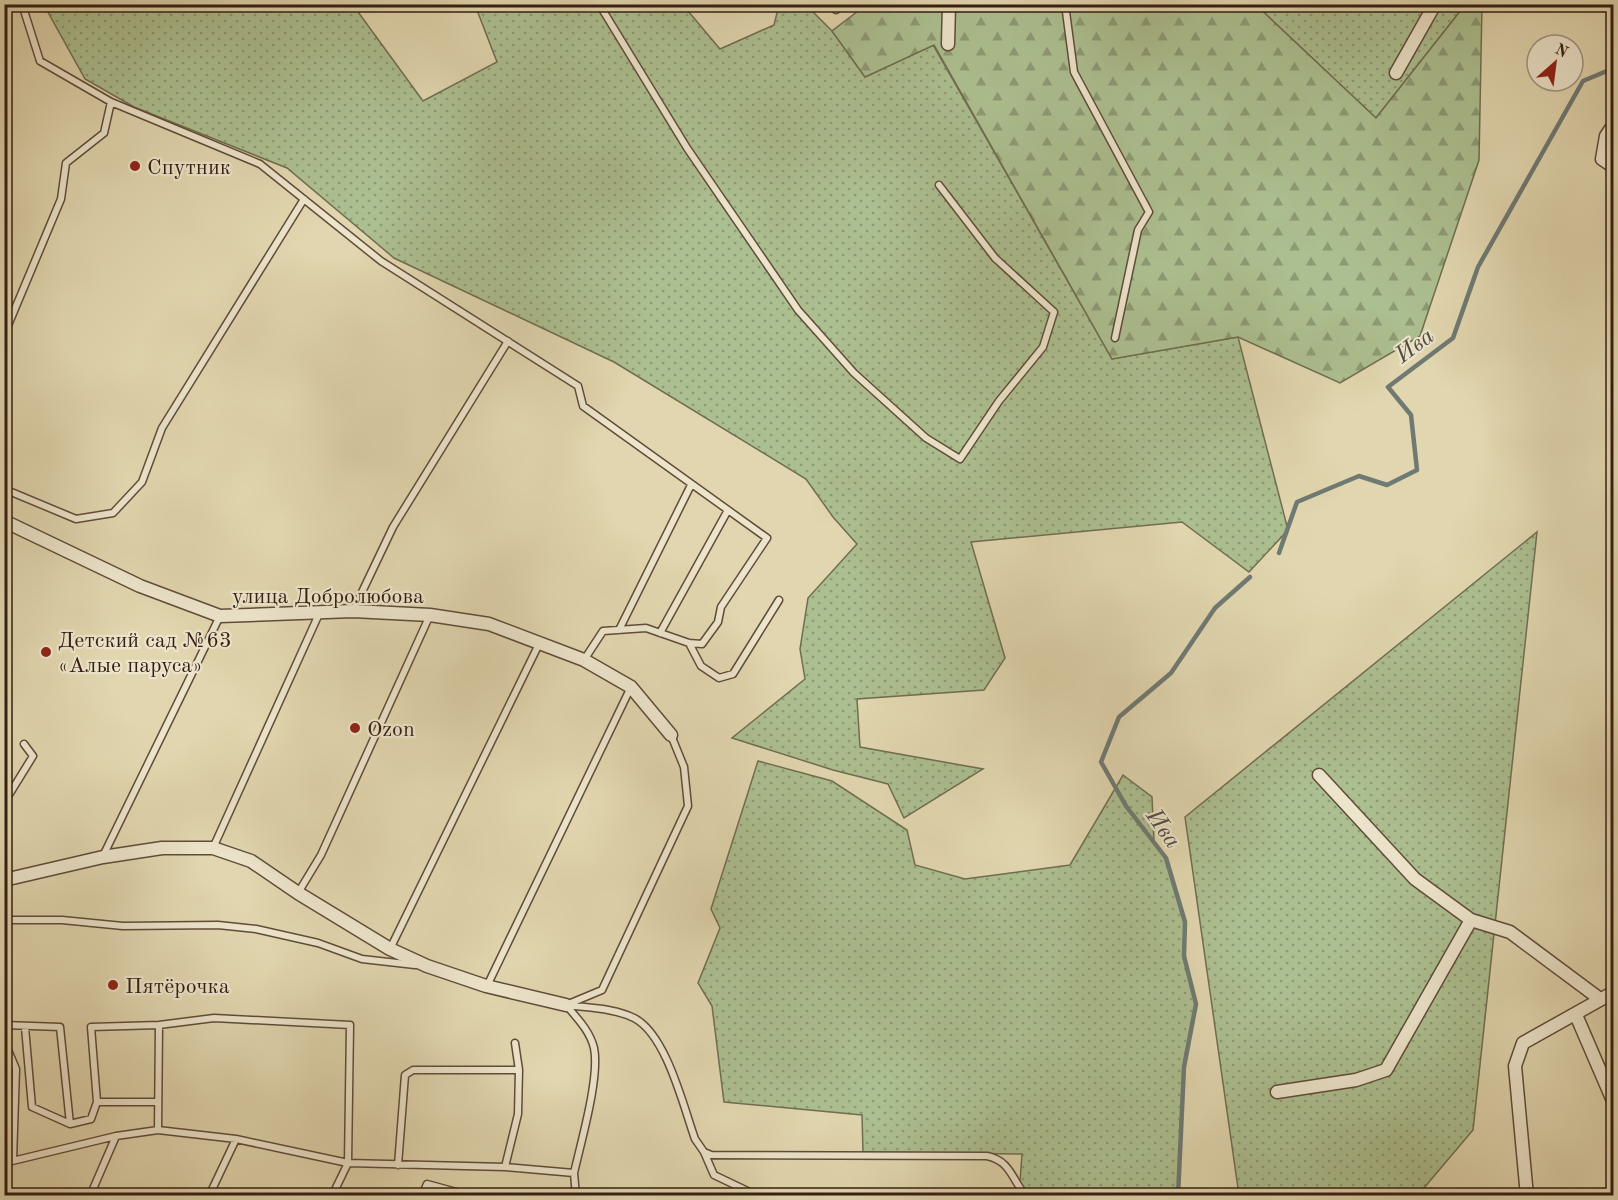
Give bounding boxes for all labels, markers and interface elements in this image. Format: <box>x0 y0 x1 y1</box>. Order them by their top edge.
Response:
north arrow <box>1525 33 1585 93</box>
text: N <box>1552 42 1571 62</box>
place label: Спутник <box>147 157 231 179</box>
marker: Спутник <box>128 159 142 173</box>
water label: Ива <box>1390 324 1439 370</box>
street label: улица Добролюбова <box>232 586 424 608</box>
place label: Детский сад №63 «Алые паруса» <box>58 630 232 677</box>
marker: Детский сад №63 «Алые паруса» <box>39 645 53 659</box>
place label: Ozon <box>367 719 415 741</box>
marker: Ozon <box>348 721 362 735</box>
water label: Ива <box>1140 804 1184 853</box>
place label: Пятёрочка <box>125 976 230 998</box>
marker: Пятёрочка <box>106 978 120 992</box>

